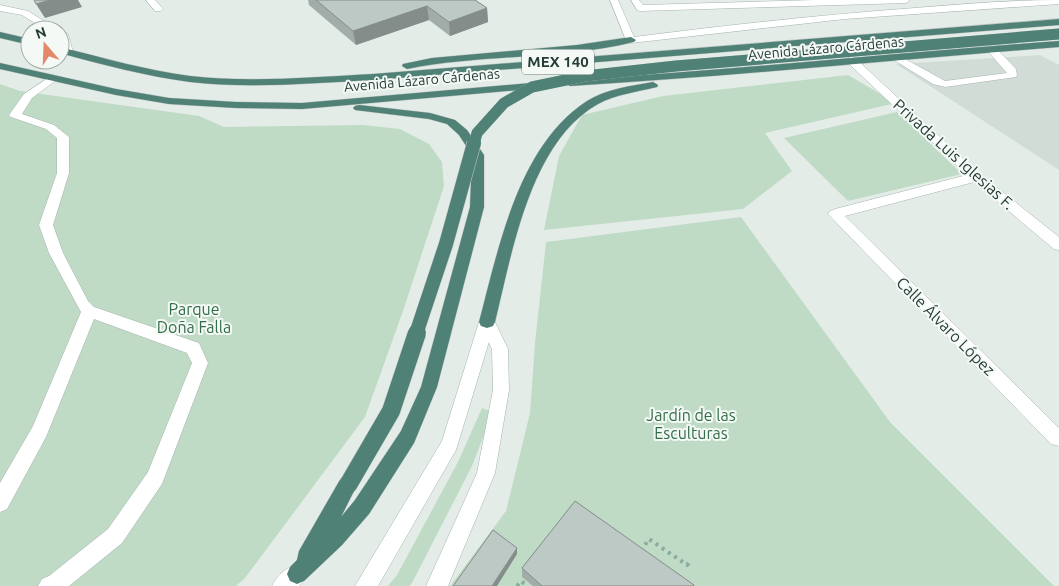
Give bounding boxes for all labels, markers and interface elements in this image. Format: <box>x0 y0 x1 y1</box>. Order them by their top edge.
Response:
north arrow <box>20 20 70 70</box>
text: N <box>33 23 48 42</box>
street label: Avenida Lázaro Cárdenas <box>747 33 905 63</box>
road number: MEX 140 <box>522 50 594 74</box>
street label: Avenida Lázaro Cárdenas <box>343 65 501 95</box>
street label: Privada Luis Iglesias F. <box>890 95 1018 213</box>
street label: Calle Álvaro López <box>893 272 1000 379</box>
park label: Parque Doña Falla <box>157 300 231 336</box>
park label: Jardín de las Esculturas <box>646 406 736 442</box>

